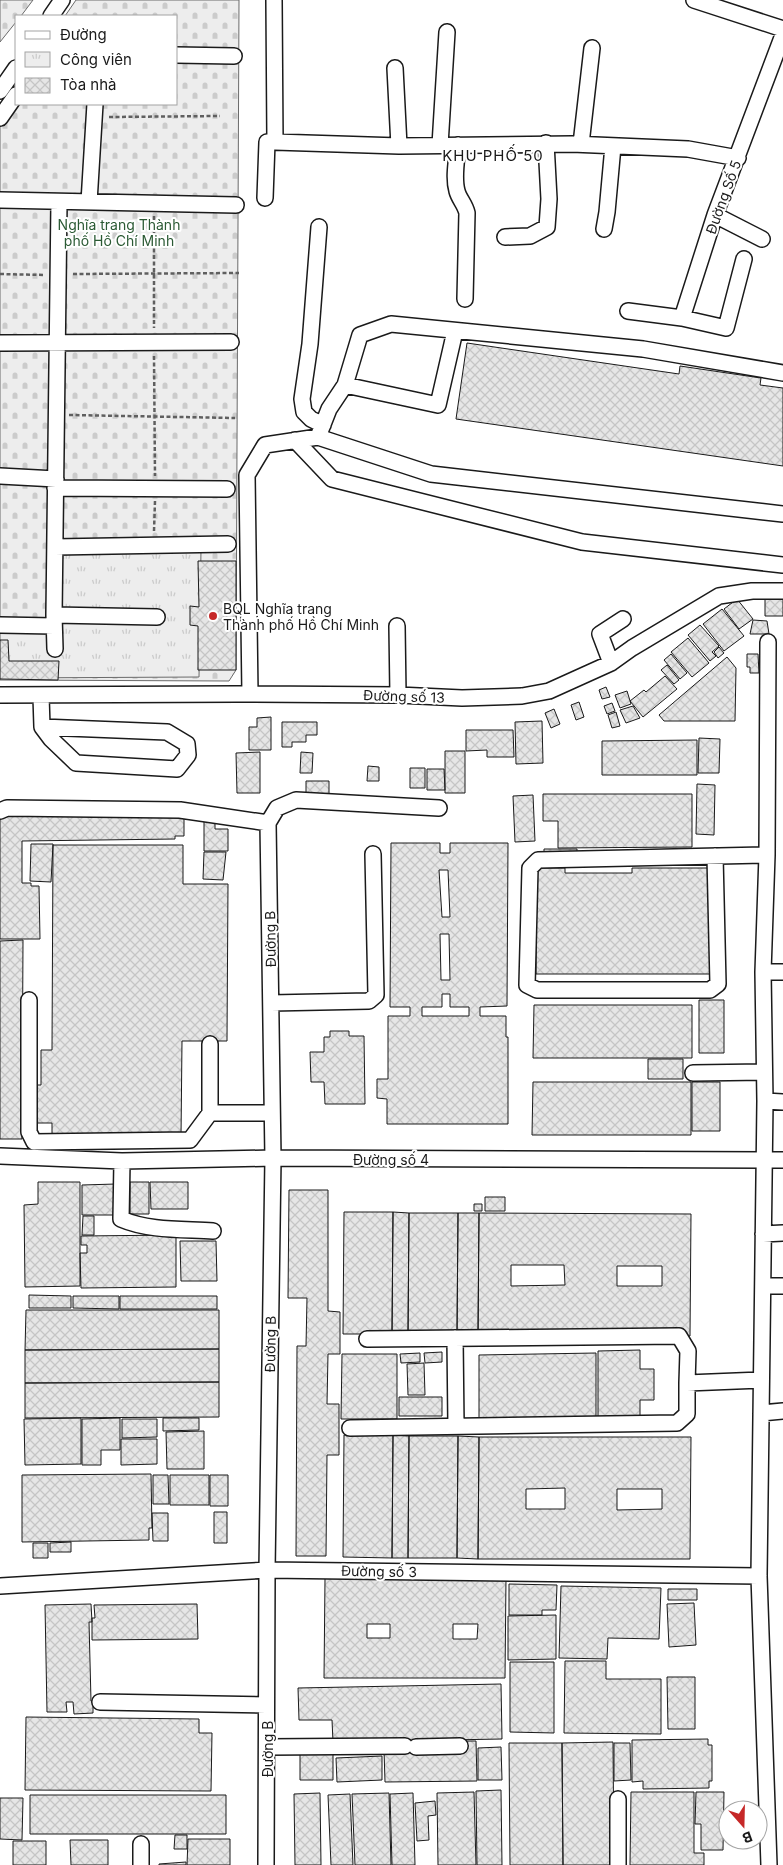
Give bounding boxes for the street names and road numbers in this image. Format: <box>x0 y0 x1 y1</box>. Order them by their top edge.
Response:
street label: Đường Số 5 <box>702 158 744 236</box>
street label: Đường số 13 <box>363 686 445 706</box>
street label: Đường B <box>261 911 279 967</box>
street label: Đường số 4 <box>353 1151 429 1168</box>
street label: Đường B <box>261 1316 279 1372</box>
street label: Đường số 3 <box>341 1562 417 1580</box>
street label: Đường B <box>259 1721 276 1777</box>

